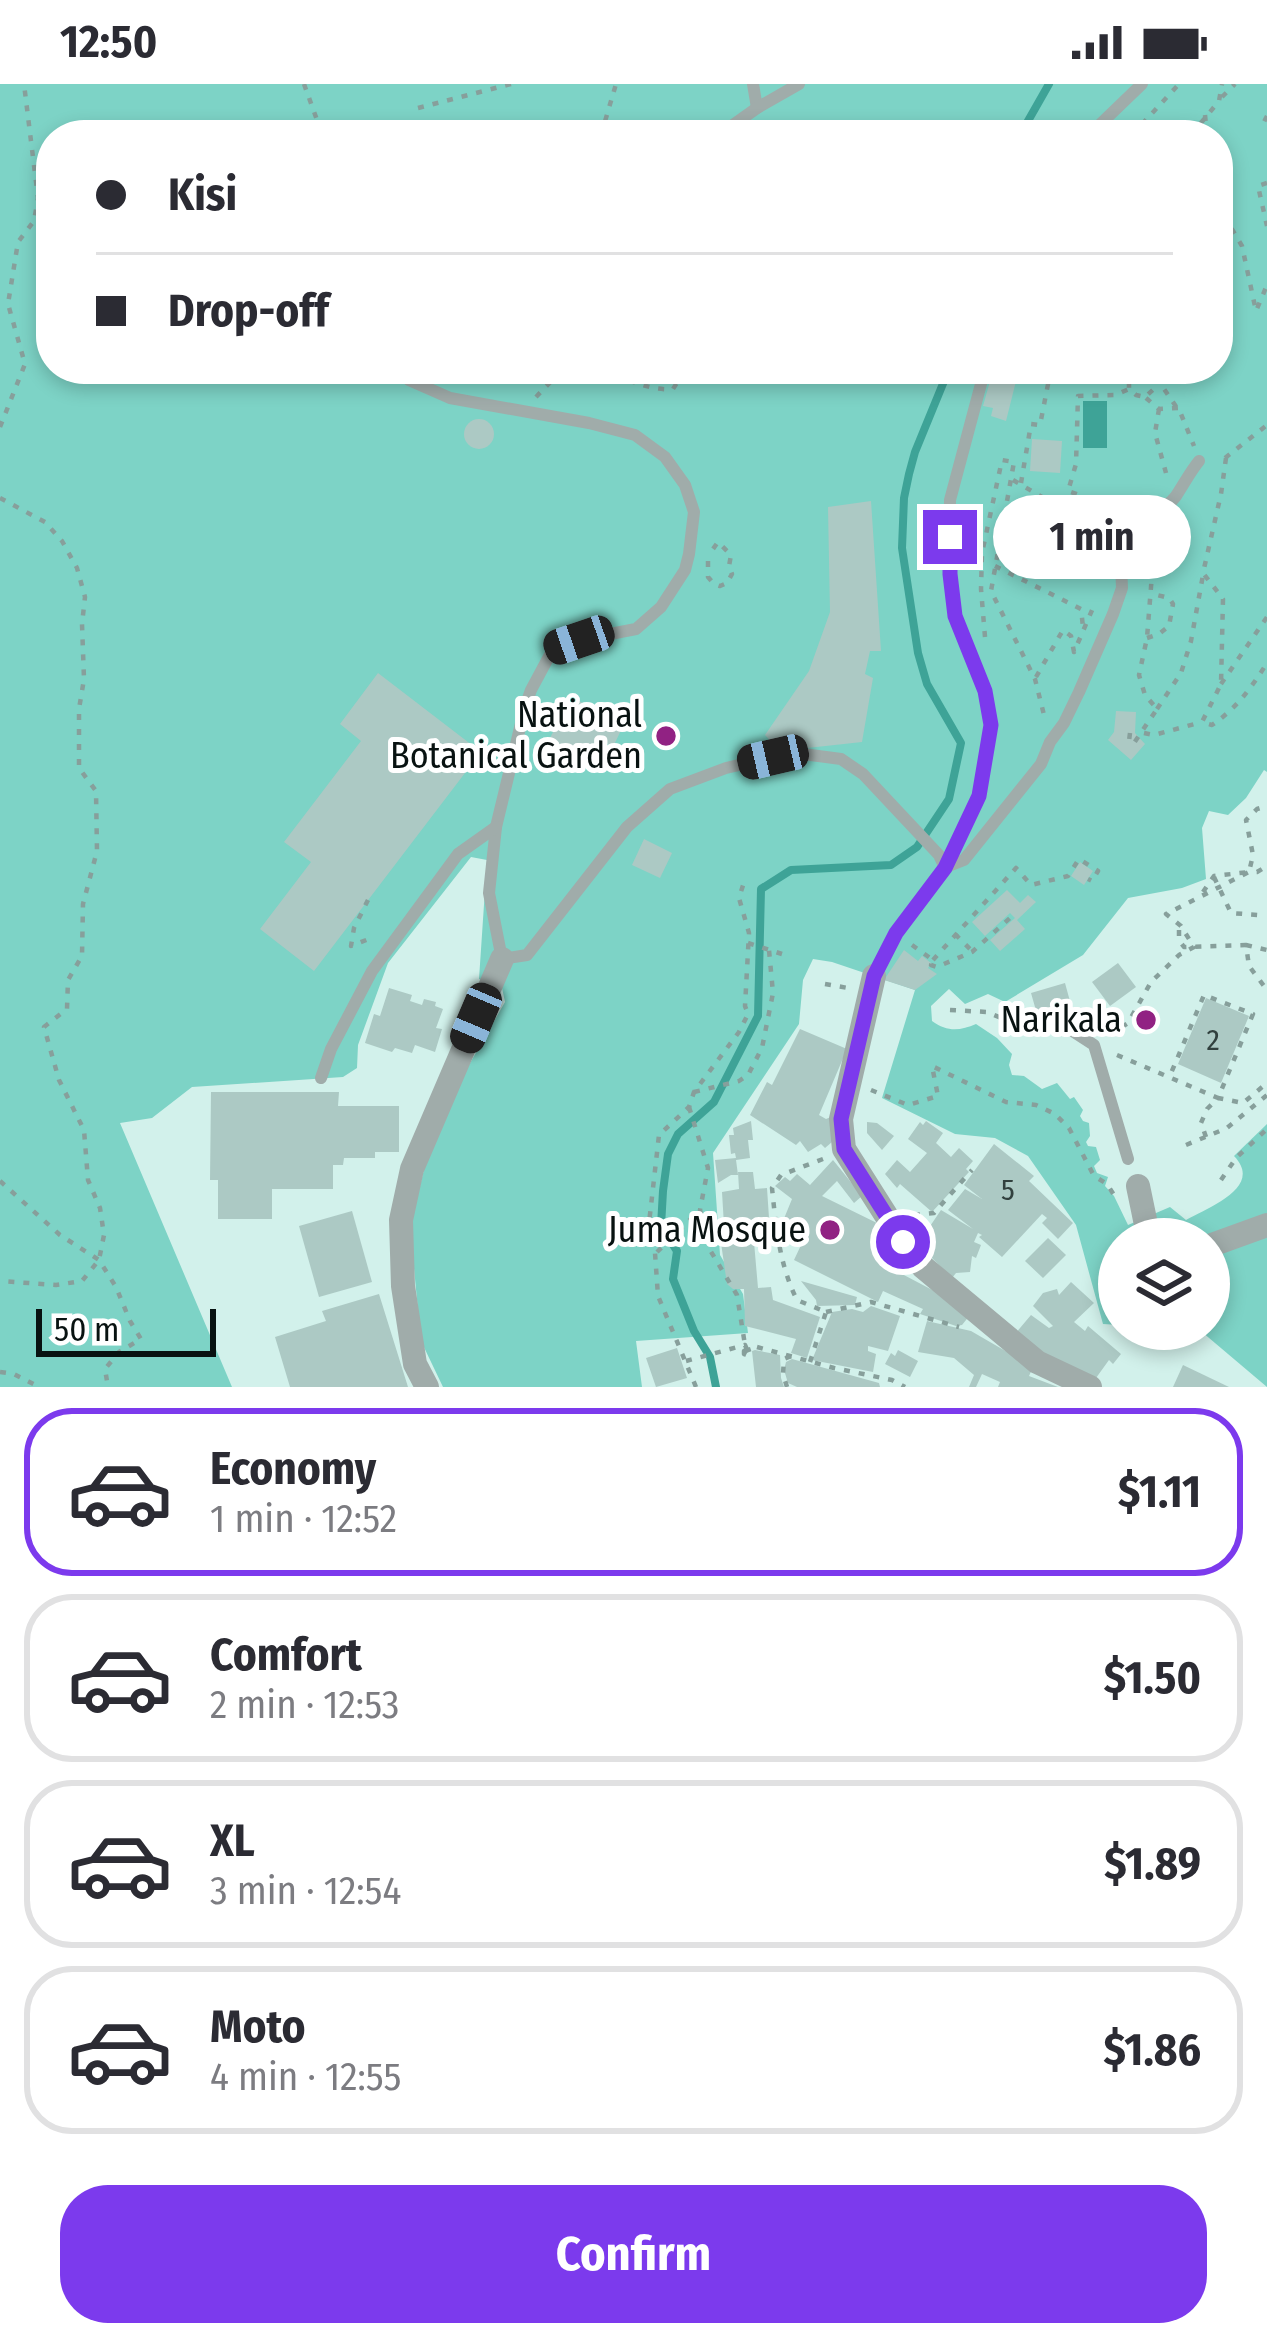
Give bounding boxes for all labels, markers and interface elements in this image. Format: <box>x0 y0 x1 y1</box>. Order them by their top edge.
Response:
text: 12:50 <box>60 15 157 69</box>
text: Kisi <box>168 168 237 222</box>
text: Drop-off <box>168 284 329 338</box>
callout: 1 min <box>992 495 1190 579</box>
route end <box>923 510 977 564</box>
text: 1 min <box>1050 514 1134 560</box>
car <box>539 611 619 669</box>
place label: National Botanical Garden <box>390 693 642 778</box>
marker: National Botanical Garden <box>653 723 679 749</box>
car <box>734 731 812 783</box>
car <box>445 978 507 1058</box>
place label: Narikala <box>1000 998 1122 1042</box>
marker: Narikala <box>1133 1007 1159 1033</box>
house number: 2 <box>1206 1022 1220 1058</box>
house number: 5 <box>1001 1172 1015 1208</box>
place label: Juma Mosque <box>608 1208 806 1252</box>
route start <box>876 1215 930 1269</box>
marker: Juma Mosque <box>817 1217 843 1243</box>
map controls <box>1098 1218 1230 1350</box>
button: layers <box>1098 1218 1230 1350</box>
scale bar <box>36 1303 216 1356</box>
text: 50 m <box>54 1310 119 1350</box>
icon: car <box>66 1438 174 1546</box>
text: Economy <box>210 1442 376 1496</box>
text: $1.11 <box>1118 1465 1201 1519</box>
text: 1 min · 12:52 <box>210 1496 397 1542</box>
icon: car <box>66 1624 174 1732</box>
text: Comfort <box>210 1628 362 1682</box>
text: $1.50 <box>1104 1651 1201 1705</box>
text: 2 min · 12:53 <box>210 1682 399 1728</box>
icon: car <box>66 1810 174 1918</box>
text: XL <box>210 1814 255 1868</box>
text: $1.89 <box>1104 1837 1201 1891</box>
text: 3 min · 12:54 <box>210 1868 401 1914</box>
icon: car <box>66 1996 174 2104</box>
text: Moto <box>210 2000 306 2054</box>
text: $1.86 <box>1104 2023 1201 2077</box>
text: 4 min · 12:55 <box>210 2054 401 2100</box>
button: Confirm <box>60 2185 1207 2323</box>

